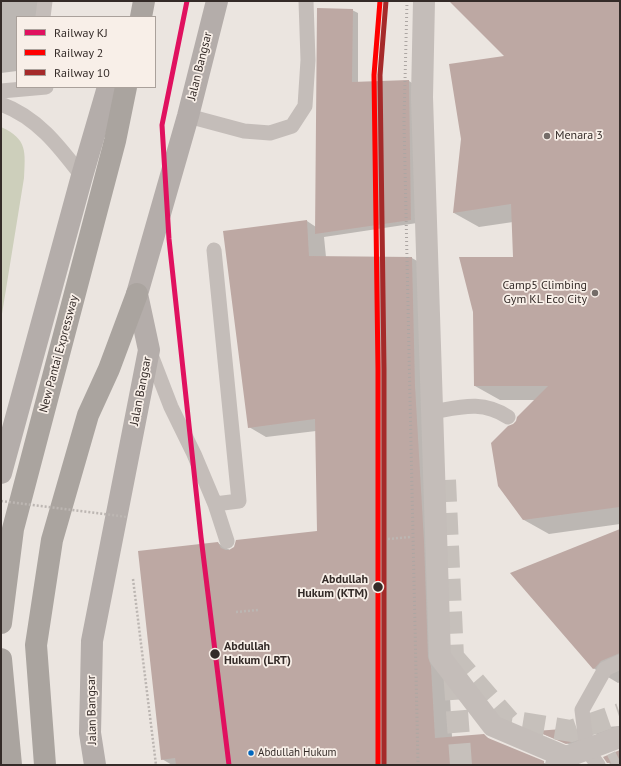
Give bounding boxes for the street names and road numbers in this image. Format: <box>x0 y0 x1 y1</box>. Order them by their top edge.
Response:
street label: Jalan Bangsar <box>185 30 215 102</box>
street label: New Pantai Expressway <box>36 294 82 414</box>
street label: Jalan Bangsar <box>127 355 155 427</box>
street label: Jalan Bangsar <box>84 675 100 745</box>

